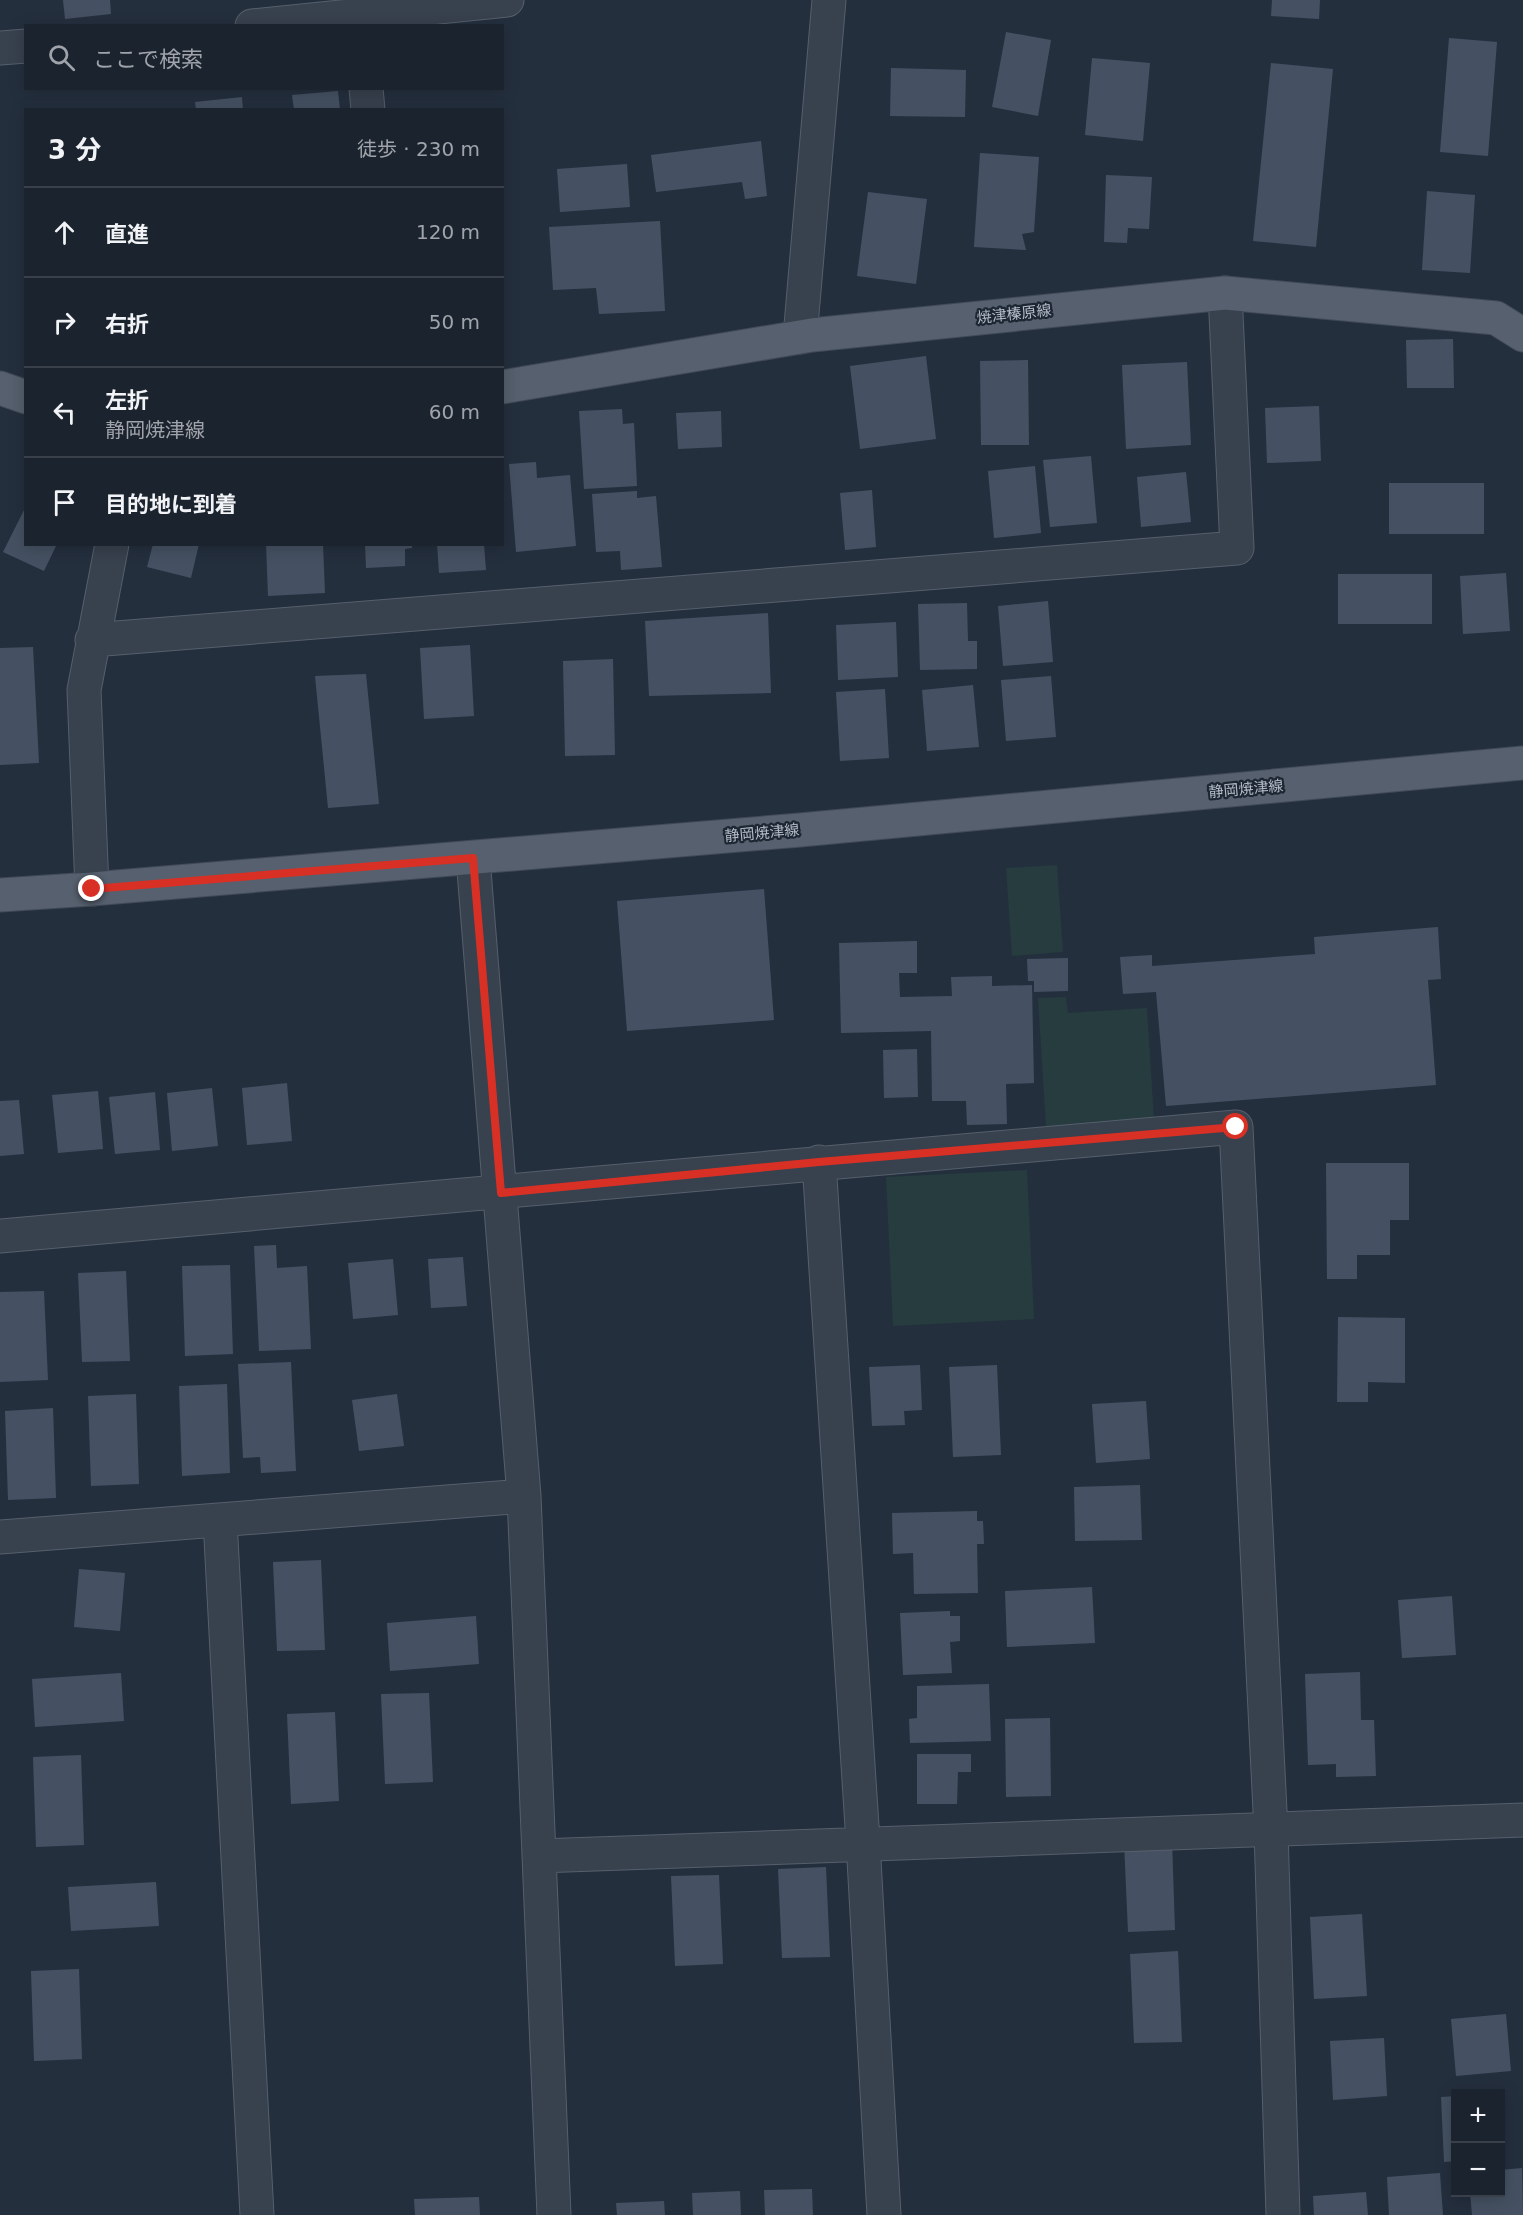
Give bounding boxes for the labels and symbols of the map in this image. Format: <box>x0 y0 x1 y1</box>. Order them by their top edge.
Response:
street label: 焼津榛原線 <box>976 301 1052 327</box>
street label: 静岡焼津線 <box>1208 777 1284 801</box>
street label: 静岡焼津線 <box>724 821 800 845</box>
route end <box>78 875 104 901</box>
route start <box>1222 1113 1248 1139</box>

